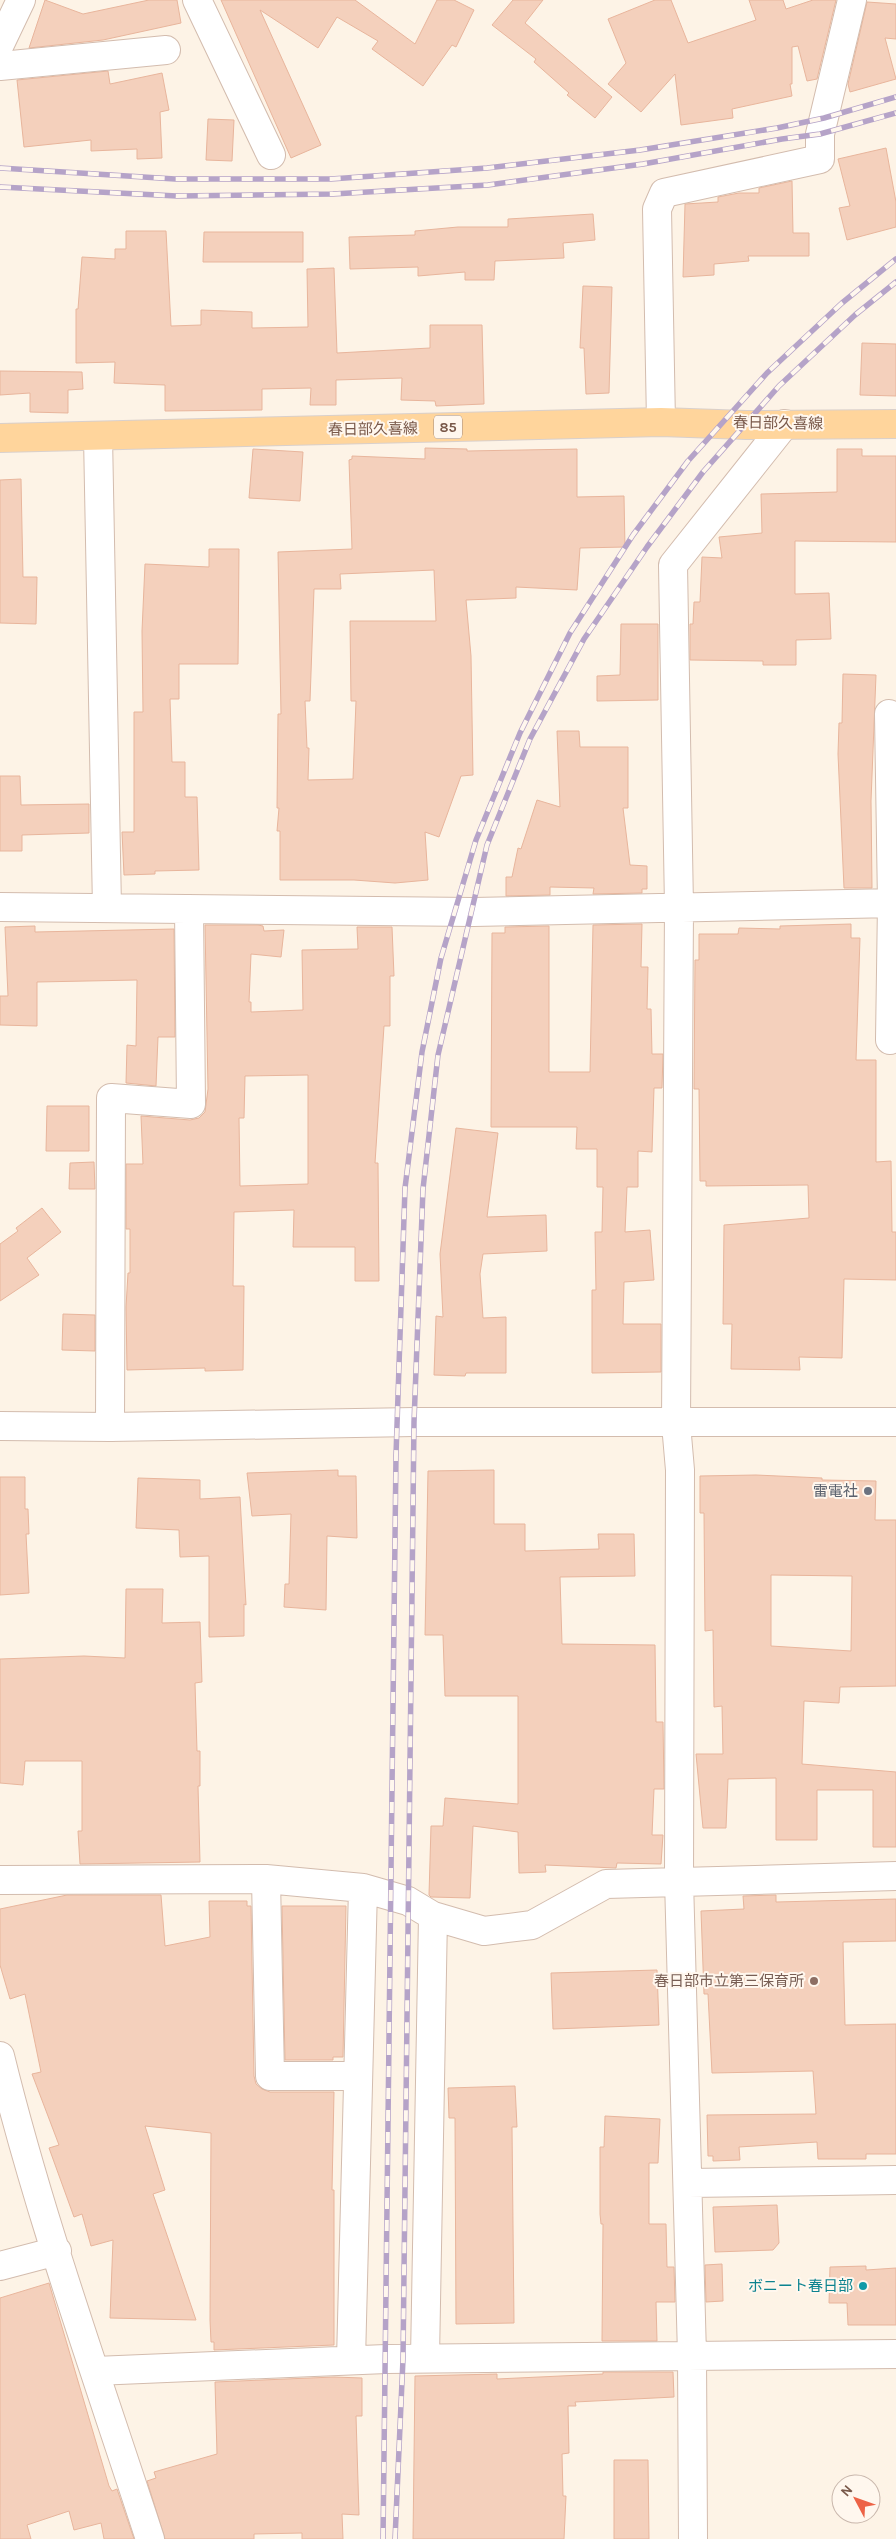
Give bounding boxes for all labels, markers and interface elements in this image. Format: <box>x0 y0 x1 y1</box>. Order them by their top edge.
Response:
street label: 春日部久喜線 <box>733 413 823 433</box>
road number: 85 <box>434 416 462 438</box>
street label: 春日部久喜線 <box>328 419 418 439</box>
place label: 雷電社 <box>813 1482 858 1500</box>
marker: 雷電社 <box>862 1485 874 1497</box>
place label: 春日部市立第三保育所 <box>654 1972 804 1990</box>
marker: 春日部市立第三保育所 <box>808 1975 820 1987</box>
place label: ボニート春日部 <box>748 2277 853 2295</box>
marker: ボニート春日部 <box>857 2280 869 2292</box>
north arrow <box>831 2474 881 2524</box>
text: N <box>837 2481 856 2500</box>

